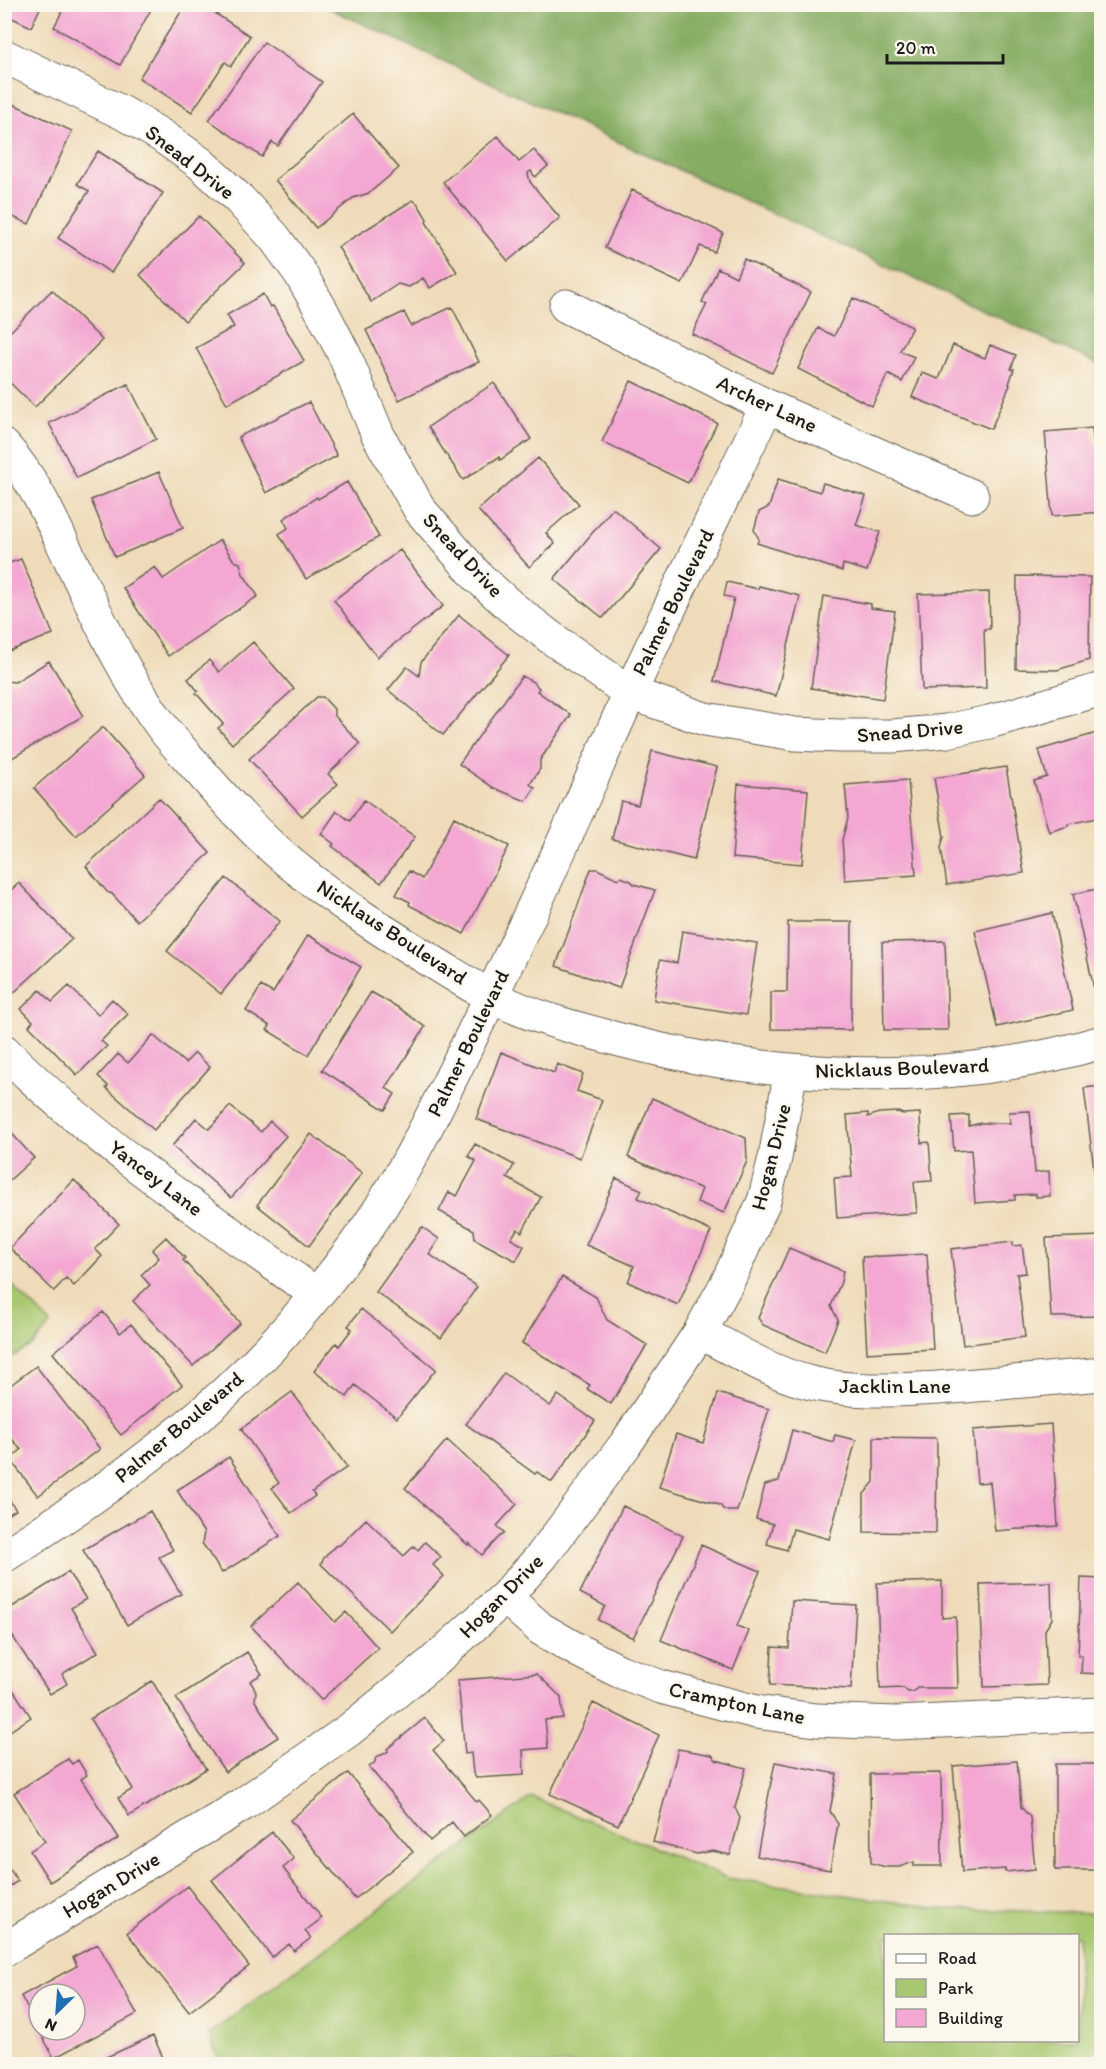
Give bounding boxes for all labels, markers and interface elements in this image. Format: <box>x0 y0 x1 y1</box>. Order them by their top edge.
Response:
scale bar <box>887 27 1002 65</box>
text: 20 m <box>896 37 936 59</box>
street label: Snead Drive <box>141 119 240 204</box>
street label: Archer Lane <box>713 369 821 438</box>
street label: Snead Drive <box>418 507 509 602</box>
street label: Palmer Boulevard <box>626 524 719 679</box>
street label: Snead Drive <box>856 713 964 748</box>
street label: Nicklaus Boulevard <box>312 874 472 990</box>
street label: Palmer Boulevard <box>421 965 514 1120</box>
street label: Nicklaus Boulevard <box>814 1052 989 1083</box>
street label: Hogan Drive <box>745 1101 796 1213</box>
street label: Yancey Lane <box>104 1134 208 1221</box>
street label: Palmer Boulevard <box>109 1365 248 1488</box>
street label: Jacklin Lane <box>839 1373 951 1398</box>
street label: Hogan Drive <box>453 1548 548 1643</box>
street label: Crampton Lane <box>667 1676 807 1729</box>
street label: Hogan Drive <box>58 1846 164 1923</box>
legend <box>884 1934 1079 2042</box>
text: Road <box>938 1947 977 1969</box>
text: Park <box>938 1977 973 1999</box>
north arrow <box>27 1982 87 2042</box>
text: Building <box>938 2007 1004 2029</box>
text: N <box>42 2014 60 2036</box>

